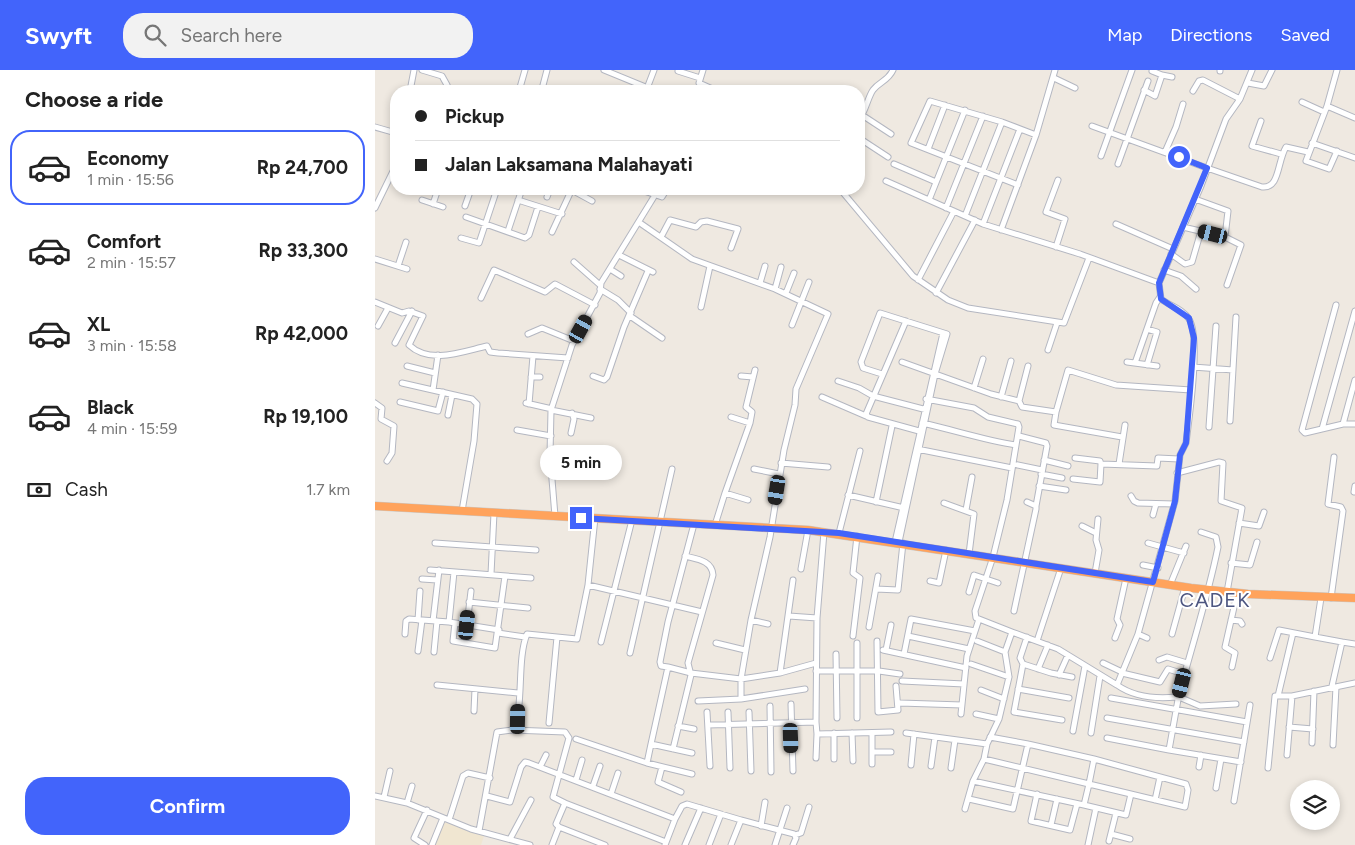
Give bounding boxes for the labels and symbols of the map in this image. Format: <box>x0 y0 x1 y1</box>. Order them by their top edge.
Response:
route start <box>1168 146 1190 168</box>
car <box>1196 223 1229 245</box>
car <box>567 312 594 346</box>
callout: 5 min <box>540 446 622 480</box>
car <box>767 474 786 506</box>
route end <box>570 507 592 529</box>
district label: CADEK <box>1180 588 1250 612</box>
car <box>457 609 476 641</box>
car <box>1171 667 1192 699</box>
car <box>510 704 525 734</box>
car <box>782 723 799 753</box>

